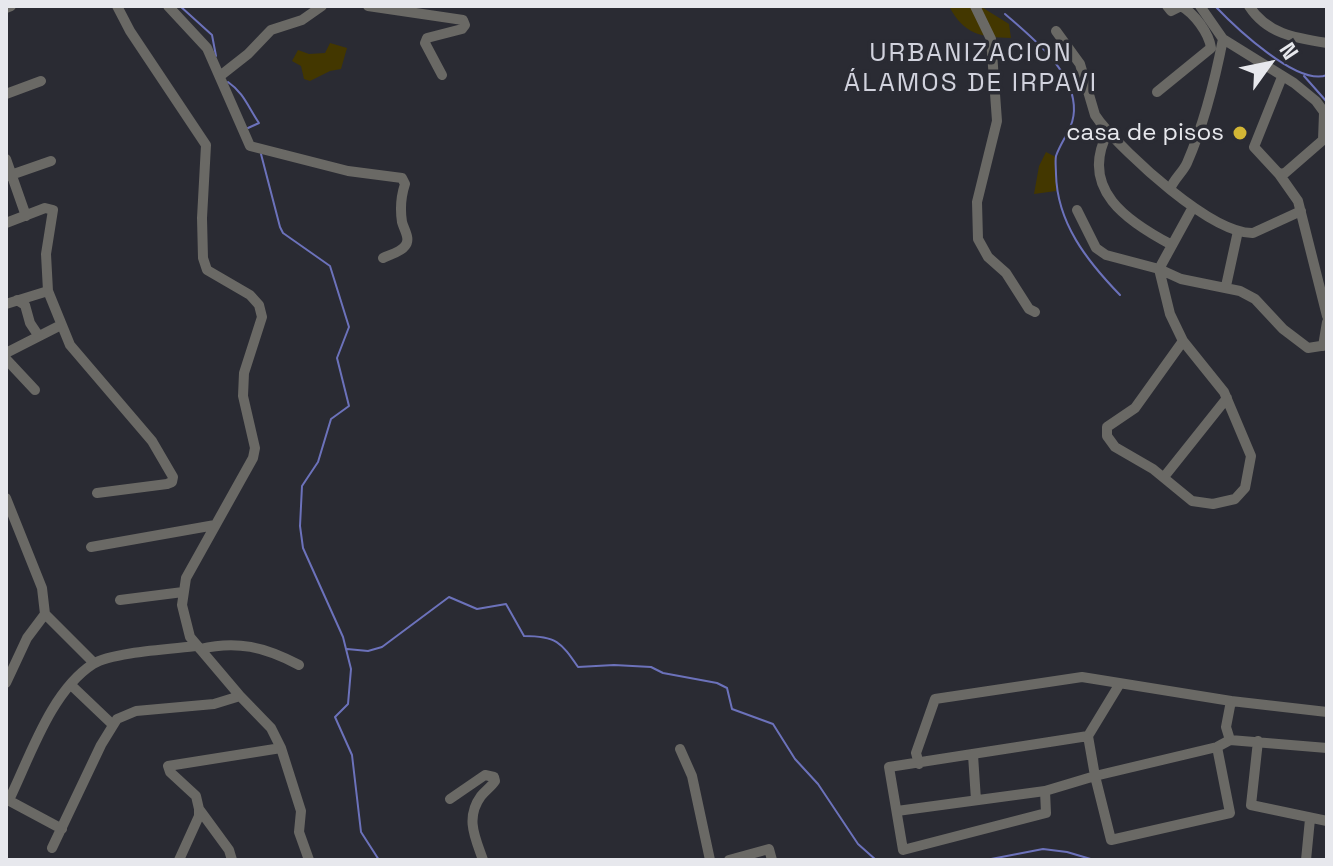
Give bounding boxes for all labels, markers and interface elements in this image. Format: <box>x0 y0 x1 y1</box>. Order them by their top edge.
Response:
north arrow <box>1229 24 1309 104</box>
text: N <box>1273 37 1305 65</box>
district label: URBANIZACION ÁLAMOS DE IRPAVI <box>844 38 1098 100</box>
place label: casa de pisos <box>1066 119 1224 147</box>
marker: casa de pisos <box>1231 124 1249 142</box>

